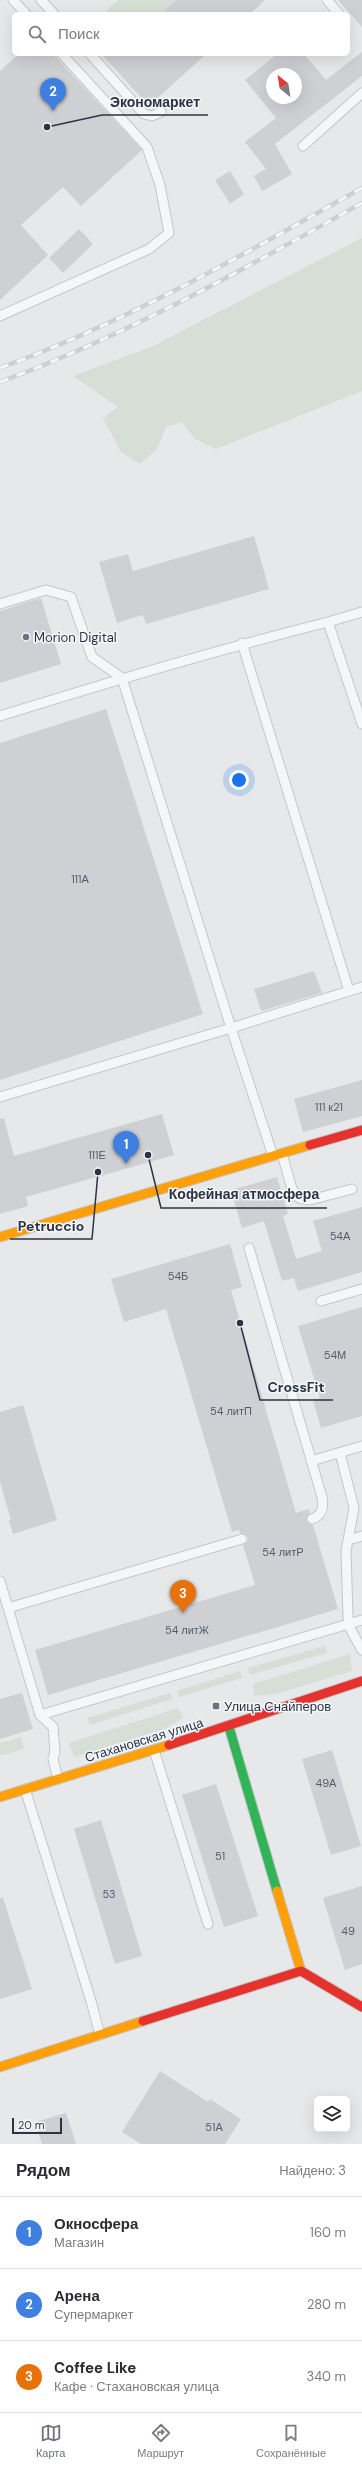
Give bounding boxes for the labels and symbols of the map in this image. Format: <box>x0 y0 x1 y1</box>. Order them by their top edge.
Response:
north arrow <box>266 68 302 104</box>
pin: 2 <box>40 78 66 111</box>
callout: Экономаркет <box>102 89 208 115</box>
text: Экономаркет <box>110 93 200 111</box>
place label: Morion Digital <box>34 629 117 646</box>
marker: Morion Digital <box>21 632 31 642</box>
your location <box>229 770 249 790</box>
house number: 111А <box>71 872 89 886</box>
house number: 111 к21 <box>315 1100 343 1114</box>
pin: 1 <box>113 1131 139 1164</box>
house number: 111Е <box>88 1148 106 1162</box>
callout: Кофейная атмосфера <box>161 1182 327 1208</box>
text: Кофейная атмосфера <box>169 1185 319 1203</box>
callout: Petruccio <box>10 1213 92 1239</box>
text: Petruccio <box>18 1217 84 1235</box>
house number: 54А <box>330 1229 351 1243</box>
house number: 54Б <box>168 1269 188 1283</box>
house number: 54М <box>324 1348 346 1362</box>
callout: CrossFit <box>260 1374 333 1400</box>
text: CrossFit <box>267 1378 325 1396</box>
house number: 54 литП <box>210 1404 252 1418</box>
house number: 54 литР <box>262 1545 304 1559</box>
pin: 3 <box>170 1580 196 1613</box>
house number: 54 литЖ <box>165 1623 209 1637</box>
place label: Улица Снайперов <box>224 1698 331 1715</box>
marker: Улица Снайперов <box>211 1701 221 1711</box>
street label: Стахановская улица <box>83 1714 206 1766</box>
house number: 49А <box>316 1776 337 1790</box>
house number: 51 <box>215 1849 225 1863</box>
house number: 53 <box>102 1887 116 1901</box>
house number: 49 <box>341 1924 355 1938</box>
scale bar <box>12 2116 62 2135</box>
house number: 51А <box>205 2120 223 2134</box>

